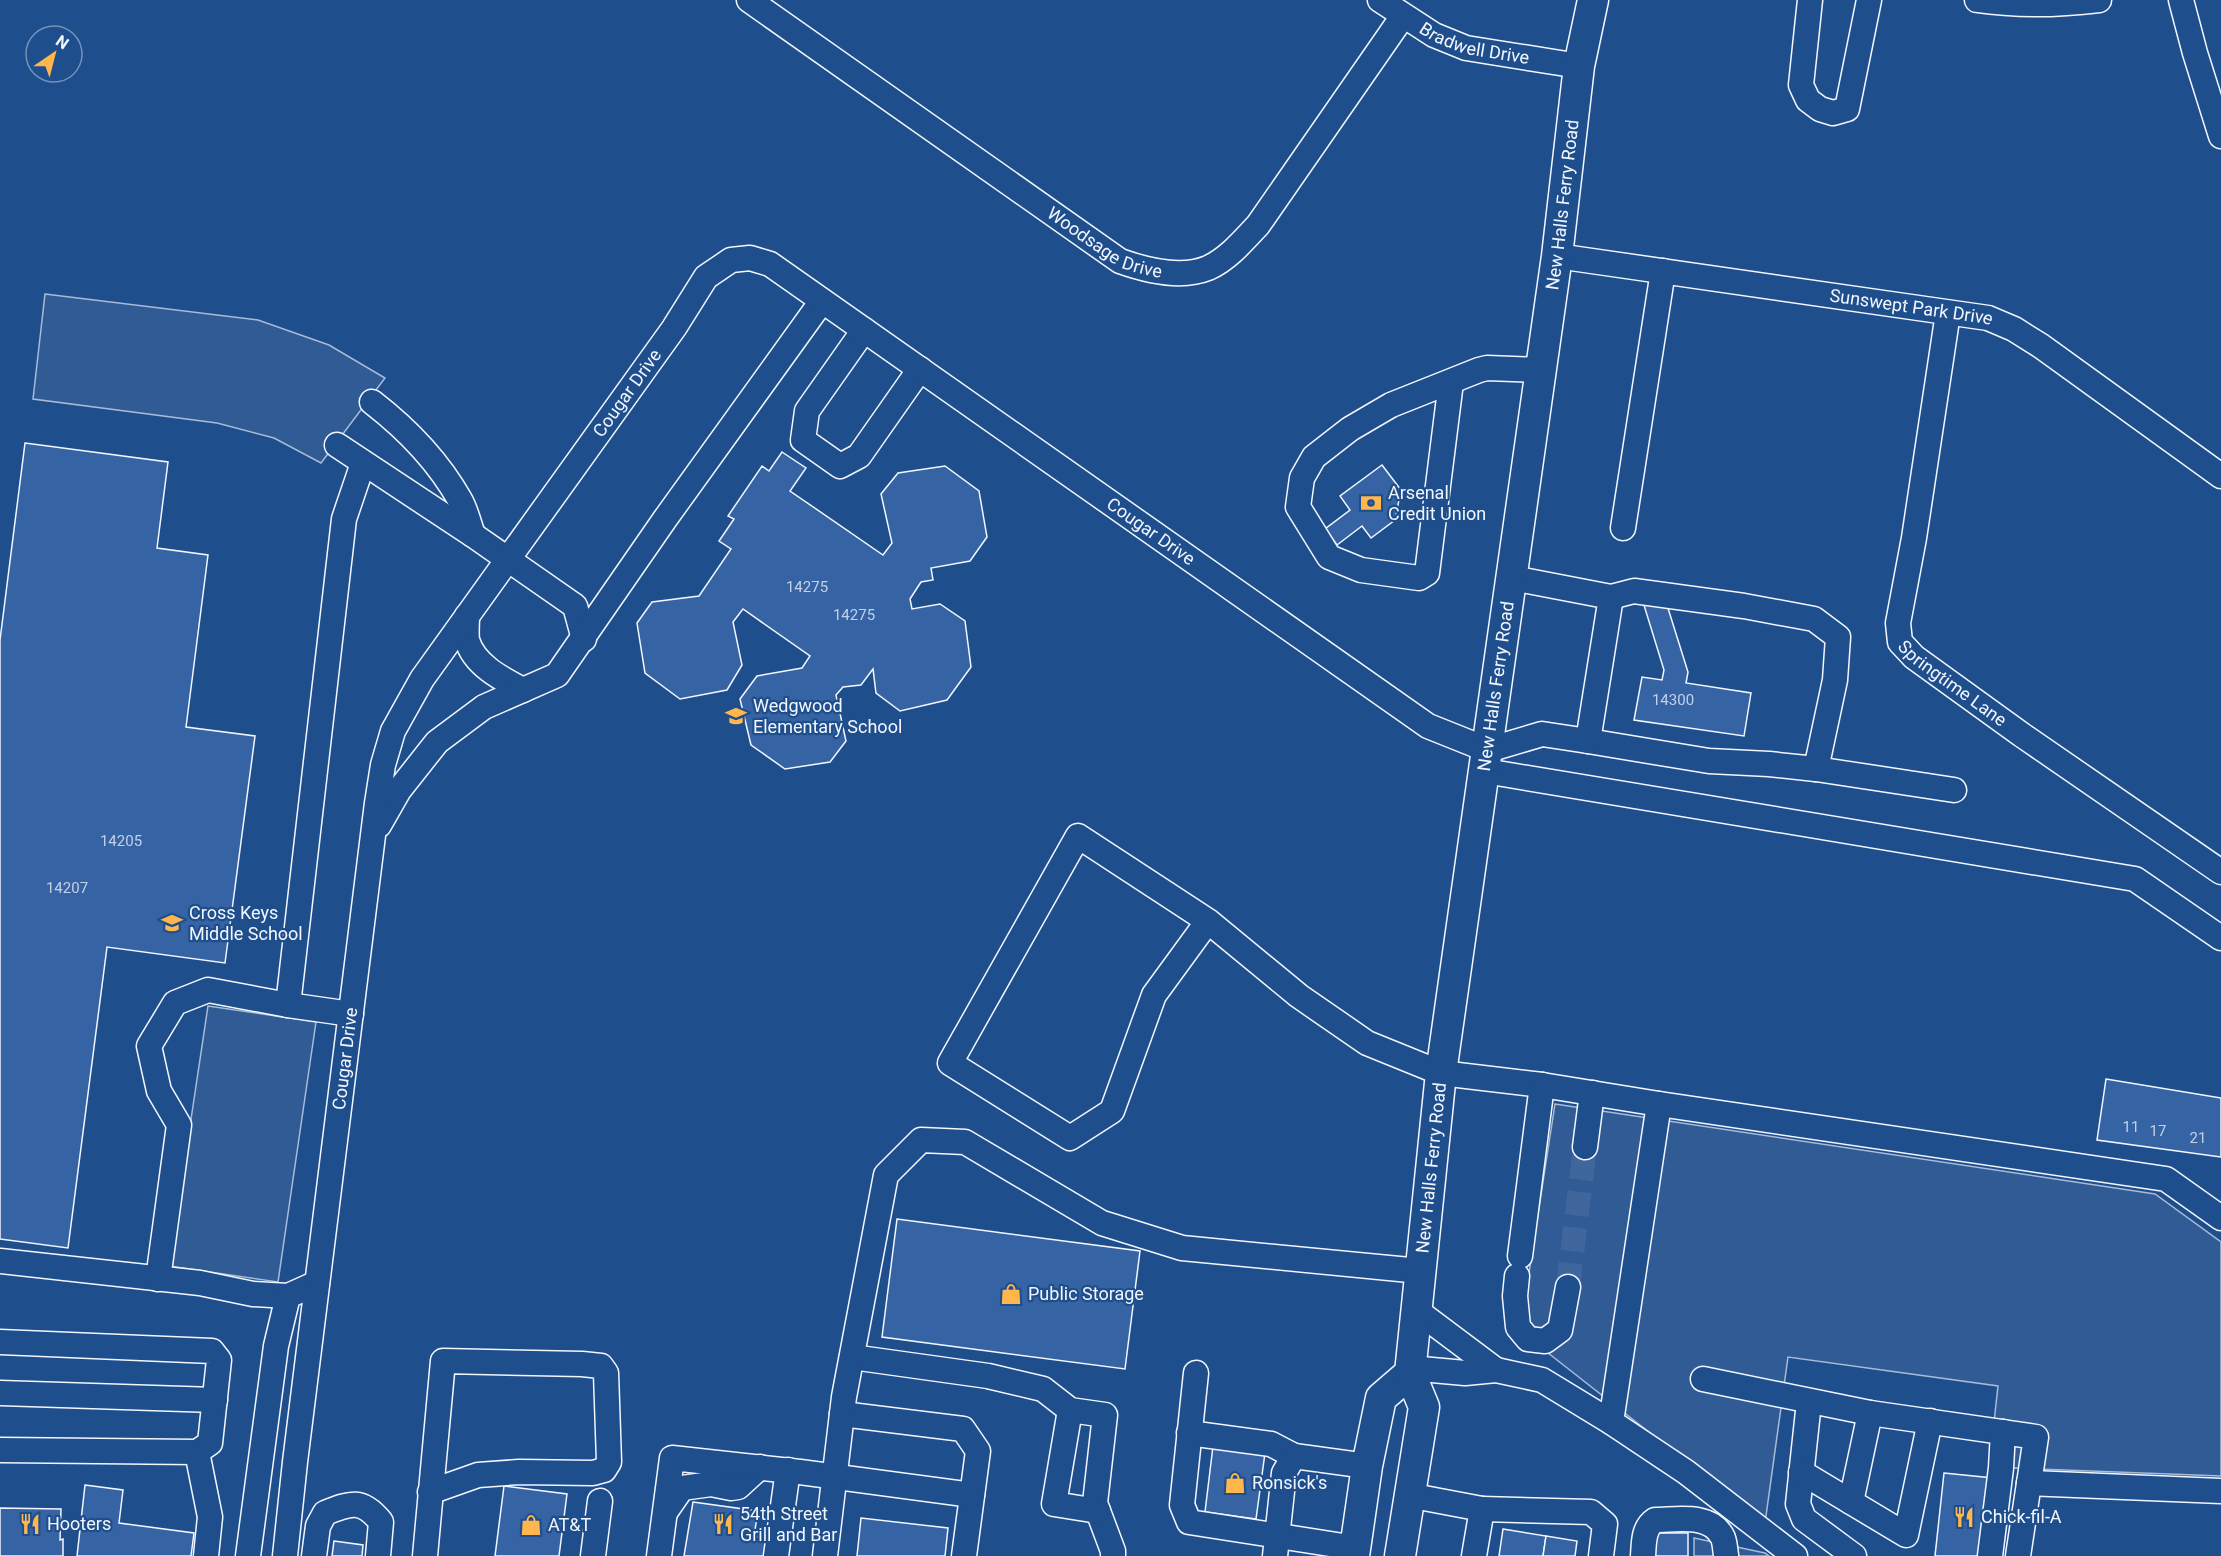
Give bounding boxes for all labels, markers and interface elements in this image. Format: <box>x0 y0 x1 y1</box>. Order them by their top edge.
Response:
street label: Bradwell Drive <box>1416 17 1531 68</box>
north arrow <box>24 24 84 84</box>
text: N <box>52 31 72 53</box>
street label: New Halls Ferry Road <box>1541 118 1583 291</box>
street label: Woodsage Drive <box>1043 202 1164 282</box>
street label: Sunswept Park Drive <box>1828 284 1997 329</box>
street label: Cougar Drive <box>588 345 665 441</box>
place label: Arsenal Credit Union <box>1388 482 1486 524</box>
bank icon: Arsenal Credit Union <box>1359 491 1383 515</box>
street label: Cougar Drive <box>1103 493 1199 569</box>
house number: 14275 <box>786 578 828 596</box>
street label: New Halls Ferry Road <box>1473 600 1518 773</box>
house number: 14275 <box>833 606 875 624</box>
street label: Springtime Lane <box>1894 636 2011 730</box>
house number: 14300 <box>1652 691 1694 709</box>
place label: Wedgwood Elementary School <box>753 695 902 737</box>
school or university icon: Wedgwood Elementary School <box>724 704 748 728</box>
house number: 14205 <box>100 832 142 850</box>
house number: 14207 <box>46 879 88 897</box>
place label: Cross Keys Middle School <box>189 902 303 944</box>
school or university icon: Cross Keys Middle School <box>160 911 184 935</box>
street label: Cougar Drive <box>328 1006 361 1111</box>
street label: New Halls Ferry Road <box>1411 1081 1450 1254</box>
house number: 11 <box>2123 1118 2139 1136</box>
house number: 17 <box>2150 1122 2166 1140</box>
house number: 21 <box>2190 1129 2206 1147</box>
shop icon: Public Storage <box>999 1282 1023 1306</box>
place label: Public Storage <box>1028 1283 1144 1304</box>
shop icon: Ronsick's <box>1223 1471 1247 1495</box>
place label: Ronsick's <box>1252 1472 1327 1493</box>
place label: 54th Street Grill and Bar <box>740 1503 837 1545</box>
restaurant icon: Chick-fil-A <box>1952 1505 1976 1529</box>
place label: Chick-fil-A <box>1981 1506 2062 1527</box>
restaurant icon: Hooters <box>18 1512 42 1536</box>
restaurant icon: 54th Street Grill and Bar <box>711 1512 735 1536</box>
place label: Hooters <box>47 1513 111 1534</box>
shop icon: AT&T <box>519 1513 543 1537</box>
place label: AT&T <box>548 1514 592 1535</box>

